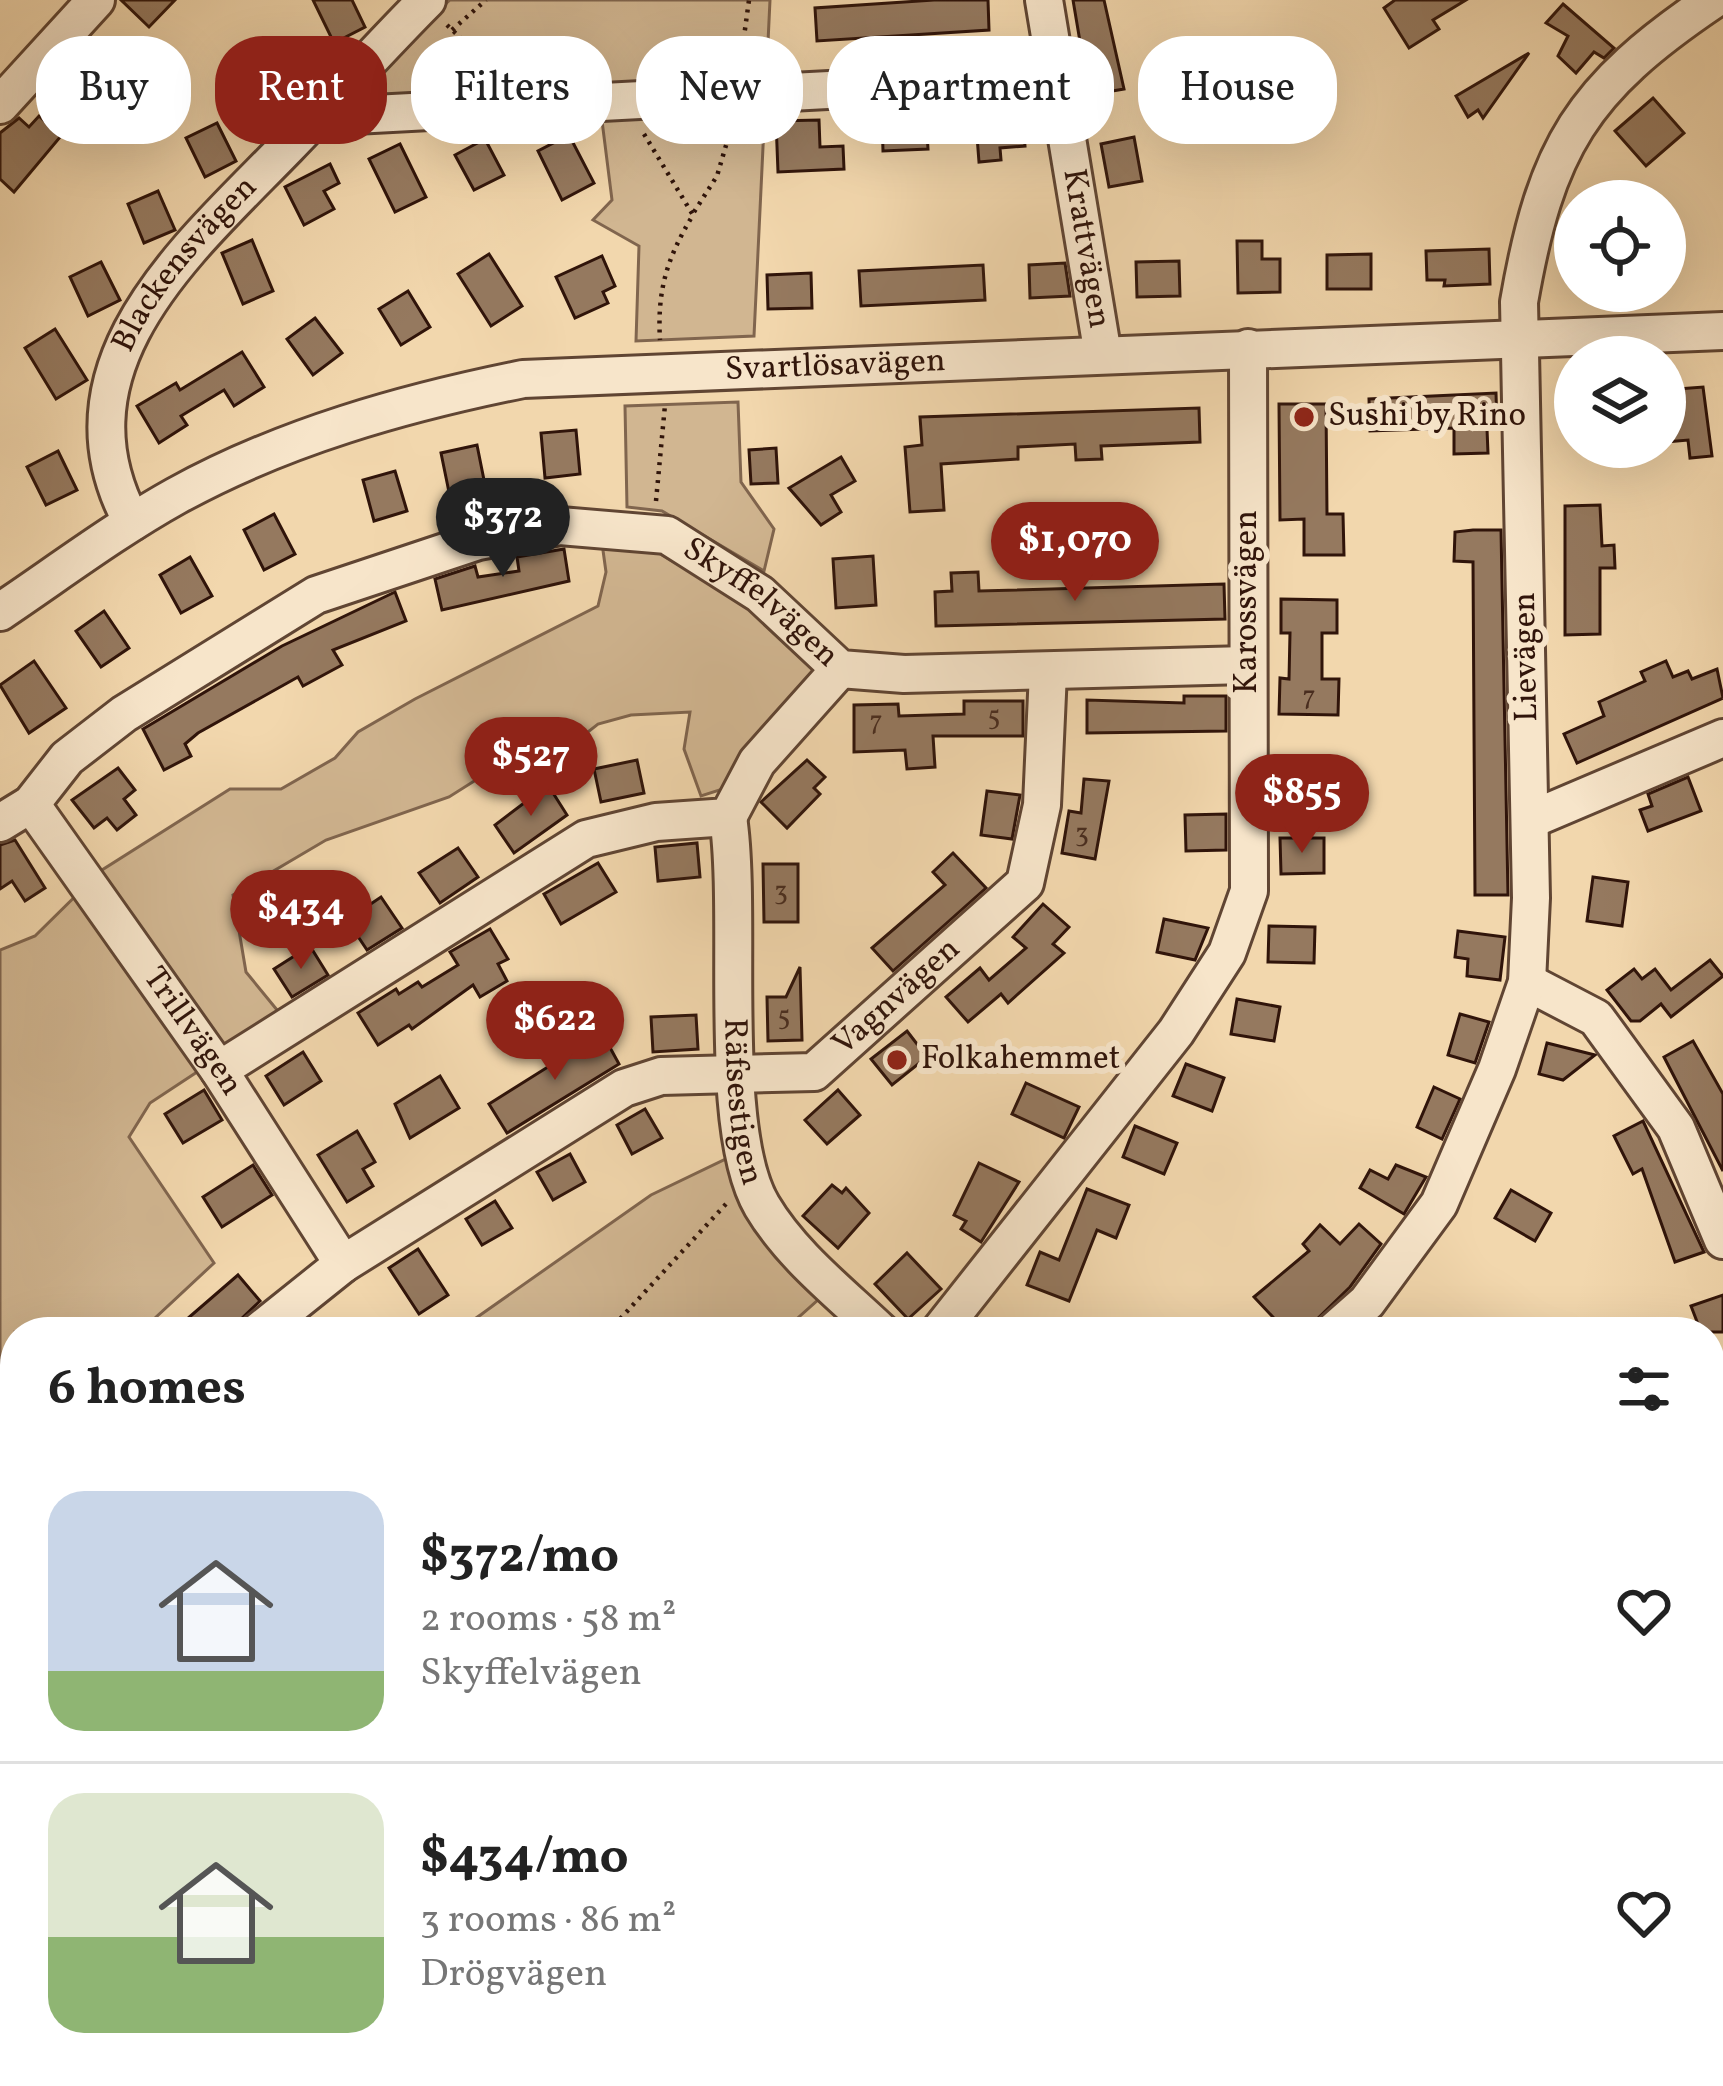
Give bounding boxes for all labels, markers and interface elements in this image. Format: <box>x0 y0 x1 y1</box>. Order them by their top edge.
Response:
chip: Buy <box>36 36 191 144</box>
chip: Rent <box>215 36 387 144</box>
chip: Filters <box>411 36 612 144</box>
chip: New <box>636 36 803 144</box>
chip: Apartment <box>827 36 1114 144</box>
chip: House <box>1138 36 1337 144</box>
street label: Krattvägen <box>1049 165 1121 332</box>
street label: Blackensvägen <box>102 166 268 360</box>
map controls <box>1554 180 1686 468</box>
button: locate <box>1554 180 1686 312</box>
button: layers <box>1554 336 1686 468</box>
street label: Svartlösavägen <box>724 339 946 394</box>
place label: Sushi by Rino <box>1328 394 1526 440</box>
marker: Sushi by Rino <box>1291 404 1317 430</box>
pin: $372 <box>432 478 574 580</box>
text: $372 <box>463 490 543 544</box>
pin: $1,070 <box>977 502 1173 604</box>
street label: Karossvägen <box>1225 510 1271 694</box>
text: $1,070 <box>1018 514 1132 568</box>
street label: Skyffelvägen <box>673 527 848 679</box>
street label: Lievägen <box>1503 592 1551 722</box>
house number: 7 <box>1302 678 1316 716</box>
house number: 5 <box>988 699 1001 737</box>
house number: 7 <box>869 703 883 741</box>
pin: $527 <box>460 717 602 819</box>
text: $527 <box>492 729 570 783</box>
pin: $855 <box>1231 754 1373 856</box>
text: $855 <box>1262 766 1342 820</box>
house number: 3 <box>1075 816 1089 854</box>
pin: $434 <box>230 870 372 972</box>
house number: 3 <box>774 874 788 912</box>
text: $434 <box>257 882 345 936</box>
street label: Vagnvägen <box>823 928 971 1067</box>
street label: Trillvägen <box>131 958 253 1105</box>
pin: $622 <box>484 981 626 1083</box>
text: $622 <box>513 993 597 1047</box>
house number: 5 <box>778 999 791 1037</box>
street label: Räfsestigen <box>710 1018 774 1191</box>
place label: Folkahemmet <box>921 1037 1120 1083</box>
marker: Folkahemmet <box>884 1047 910 1073</box>
text: 6 homes <box>48 1354 246 1425</box>
icon: filters <box>1611 1356 1677 1422</box>
text: $372/mo <box>420 1522 619 1593</box>
icon: home <box>144 1539 288 1683</box>
icon: heart <box>1611 1578 1677 1644</box>
text: 2 rooms · 58 m² <box>420 1593 676 1647</box>
text: Skyffelvägen <box>420 1647 642 1701</box>
text: $434/mo <box>420 1823 629 1894</box>
icon: home <box>144 1841 288 1985</box>
icon: heart <box>1611 1880 1677 1946</box>
text: 3 rooms · 86 m² <box>420 1894 676 1948</box>
text: Drögvägen <box>420 1948 607 2002</box>

